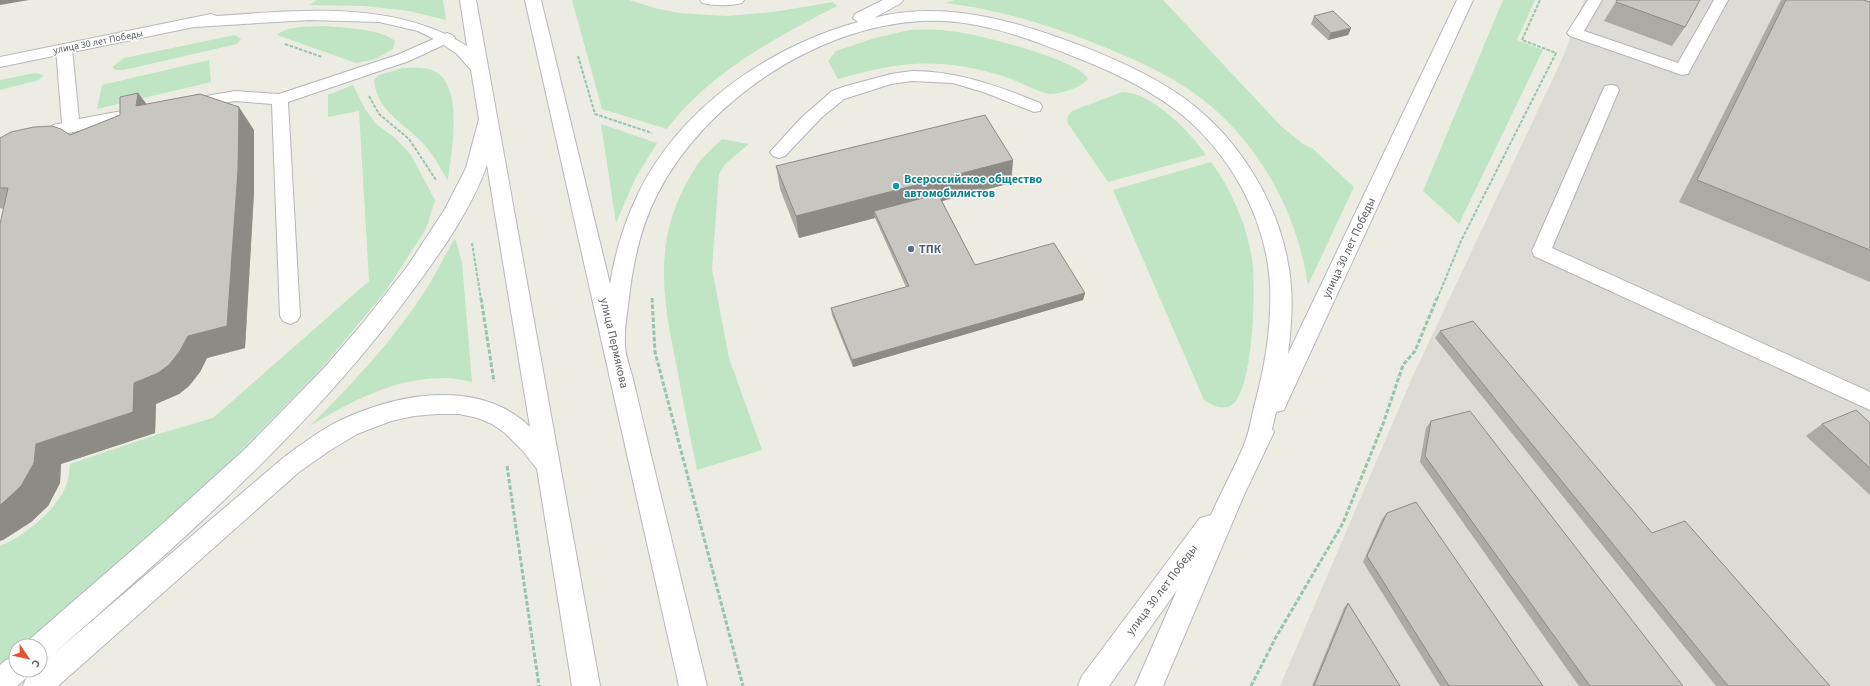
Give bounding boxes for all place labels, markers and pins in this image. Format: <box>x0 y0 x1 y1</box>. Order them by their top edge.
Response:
place label: Всероссийское общество автомобилистов <box>904 171 1043 202</box>
marker: Всероссийское общество автомобилистов <box>891 181 901 191</box>
place label: ТПК <box>919 241 942 258</box>
marker: ТПК <box>906 244 916 254</box>

